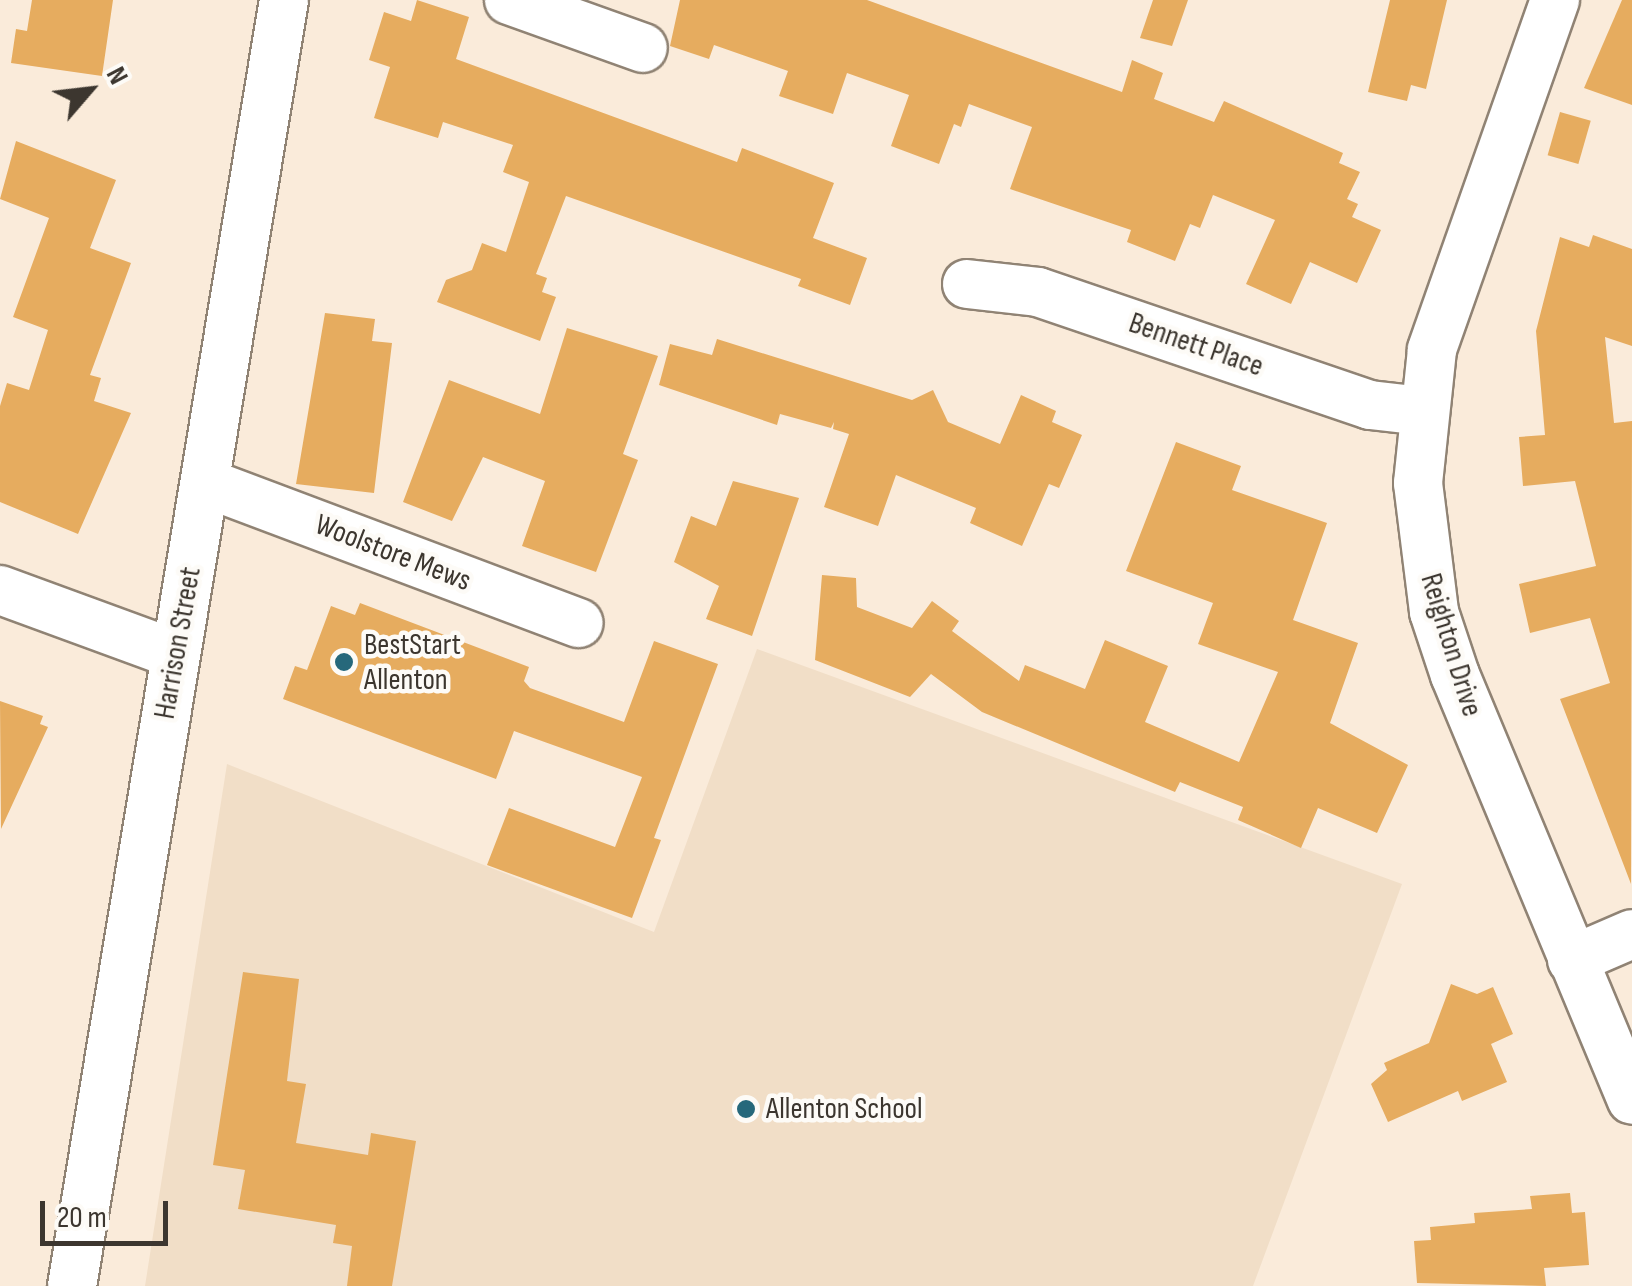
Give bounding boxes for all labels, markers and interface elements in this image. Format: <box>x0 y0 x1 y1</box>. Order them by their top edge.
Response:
north arrow <box>40 40 140 140</box>
text: N <box>99 61 135 90</box>
street label: Bennett Place <box>1124 305 1268 385</box>
street label: Woolstore Mews <box>310 507 476 599</box>
street label: Harrison Street <box>147 564 209 722</box>
street label: Reighton Drive <box>1412 569 1490 721</box>
place label: BestStart Allenton <box>364 627 461 698</box>
marker: BestStart Allenton <box>333 651 355 673</box>
place label: Allenton School <box>766 1091 923 1127</box>
marker: Allenton School <box>735 1098 757 1120</box>
scale bar <box>45 1181 172 1243</box>
text: 20 m <box>57 1200 107 1236</box>

